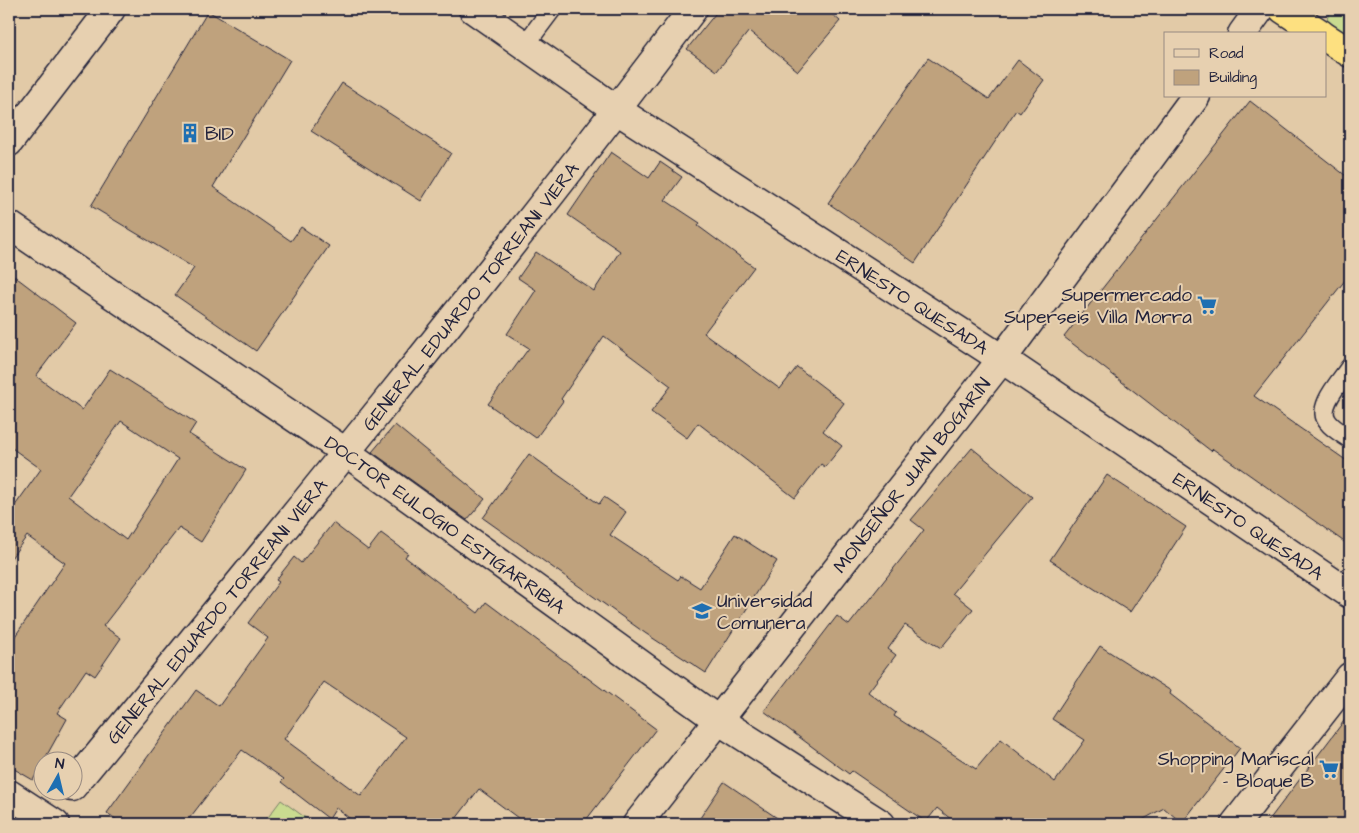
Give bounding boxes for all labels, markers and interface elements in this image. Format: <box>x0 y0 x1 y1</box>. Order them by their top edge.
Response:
legend <box>1164 32 1326 98</box>
text: Road <box>1209 43 1244 64</box>
text: Building <box>1209 67 1257 89</box>
place label: BID <box>205 121 234 148</box>
building icon: BID <box>179 122 201 144</box>
street label: GENERAL EDUARDO TORREANI VIERA <box>356 157 586 437</box>
street label: ERNESTO QUESADA <box>830 243 993 362</box>
place label: Supermercado Superseis Villa Morra <box>1004 282 1192 331</box>
supermarket icon: Supermercado Superseis Villa Morra <box>1196 294 1218 316</box>
street label: MONSEÑOR JUAN BOGARÍN <box>827 372 998 579</box>
street label: DOCTOR EULOGIO ESTIGARRIBIA <box>319 430 570 621</box>
street label: ERNESTO QUESADA <box>1167 466 1329 587</box>
street label: GENERAL EDUARDO TORREANI VIERA <box>101 473 334 750</box>
place label: Universidad Comunera <box>717 588 812 637</box>
school or university icon: Universidad Comunera <box>691 600 713 622</box>
place label: Shopping Mariscal - Bloque B <box>1158 746 1314 795</box>
north arrow <box>32 750 82 800</box>
text: N <box>54 754 66 775</box>
supermarket icon: Shopping Mariscal - Bloque B <box>1318 758 1340 780</box>

